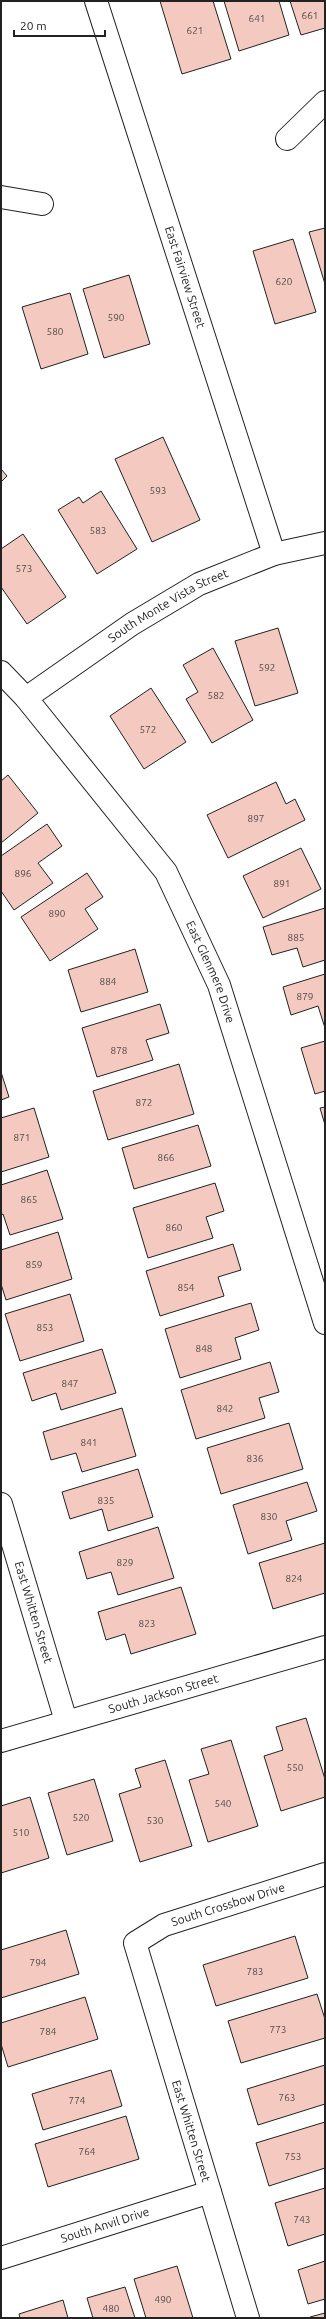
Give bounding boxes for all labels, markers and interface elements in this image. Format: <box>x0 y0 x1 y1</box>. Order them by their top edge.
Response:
house number: 661 <box>302 10 318 21</box>
scale bar <box>14 12 105 38</box>
house number: 641 <box>249 13 265 24</box>
text: 20 m <box>20 19 47 32</box>
house number: 621 <box>187 25 203 36</box>
street label: East Fairview Street <box>163 224 208 330</box>
house number: 620 <box>276 276 293 287</box>
house number: 590 <box>108 312 125 323</box>
house number: 580 <box>47 326 64 337</box>
house number: 593 <box>150 485 166 496</box>
house number: 583 <box>90 525 106 536</box>
house number: 573 <box>16 563 32 574</box>
street label: South Monte Vista Street <box>106 566 230 645</box>
house number: 592 <box>259 662 275 673</box>
house number: 582 <box>208 690 224 701</box>
house number: 572 <box>140 724 156 735</box>
house number: 897 <box>248 813 264 824</box>
house number: 896 <box>15 868 32 879</box>
house number: 891 <box>274 878 290 889</box>
house number: 890 <box>49 908 66 919</box>
street label: East Glenmere Drive <box>184 919 238 1025</box>
house number: 885 <box>288 932 304 943</box>
house number: 884 <box>100 976 117 987</box>
house number: 879 <box>297 991 313 1002</box>
house number: 878 <box>111 1045 128 1056</box>
house number: 872 <box>136 1097 152 1108</box>
house number: 871 <box>14 1132 30 1143</box>
house number: 866 <box>158 1152 175 1163</box>
house number: 865 <box>21 1194 37 1205</box>
house number: 860 <box>166 1222 183 1233</box>
house number: 859 <box>26 1259 42 1270</box>
house number: 854 <box>178 1282 195 1293</box>
house number: 853 <box>37 1322 53 1333</box>
house number: 848 <box>196 1343 213 1354</box>
house number: 847 <box>62 1378 78 1389</box>
house number: 842 <box>217 1403 233 1414</box>
house number: 841 <box>81 1437 97 1448</box>
house number: 836 <box>247 1453 264 1464</box>
house number: 835 <box>98 1495 114 1506</box>
house number: 830 <box>261 1511 278 1522</box>
house number: 829 <box>117 1557 133 1568</box>
street label: East Whitten Street <box>13 1560 55 1665</box>
house number: 824 <box>286 1573 303 1584</box>
house number: 823 <box>139 1618 155 1629</box>
street label: South Jackson Street <box>107 1671 220 1716</box>
house number: 550 <box>287 1762 304 1773</box>
house number: 540 <box>215 1798 232 1809</box>
house number: 520 <box>73 1812 90 1823</box>
house number: 530 <box>147 1815 164 1826</box>
house number: 510 <box>13 1827 30 1838</box>
street label: South Crossbow Drive <box>170 1880 286 1928</box>
house number: 794 <box>30 1957 47 1968</box>
house number: 783 <box>247 1966 263 1977</box>
house number: 773 <box>270 2024 286 2035</box>
house number: 784 <box>40 2026 57 2037</box>
street label: East Whitten Street <box>170 2078 213 2183</box>
house number: 763 <box>279 2092 295 2103</box>
house number: 774 <box>69 2095 86 2106</box>
house number: 764 <box>79 2146 96 2157</box>
house number: 753 <box>285 2151 301 2162</box>
street label: South Anvil Drive <box>59 2205 151 2245</box>
house number: 743 <box>294 2214 310 2225</box>
house number: 490 <box>155 2294 172 2305</box>
house number: 480 <box>103 2303 120 2314</box>

